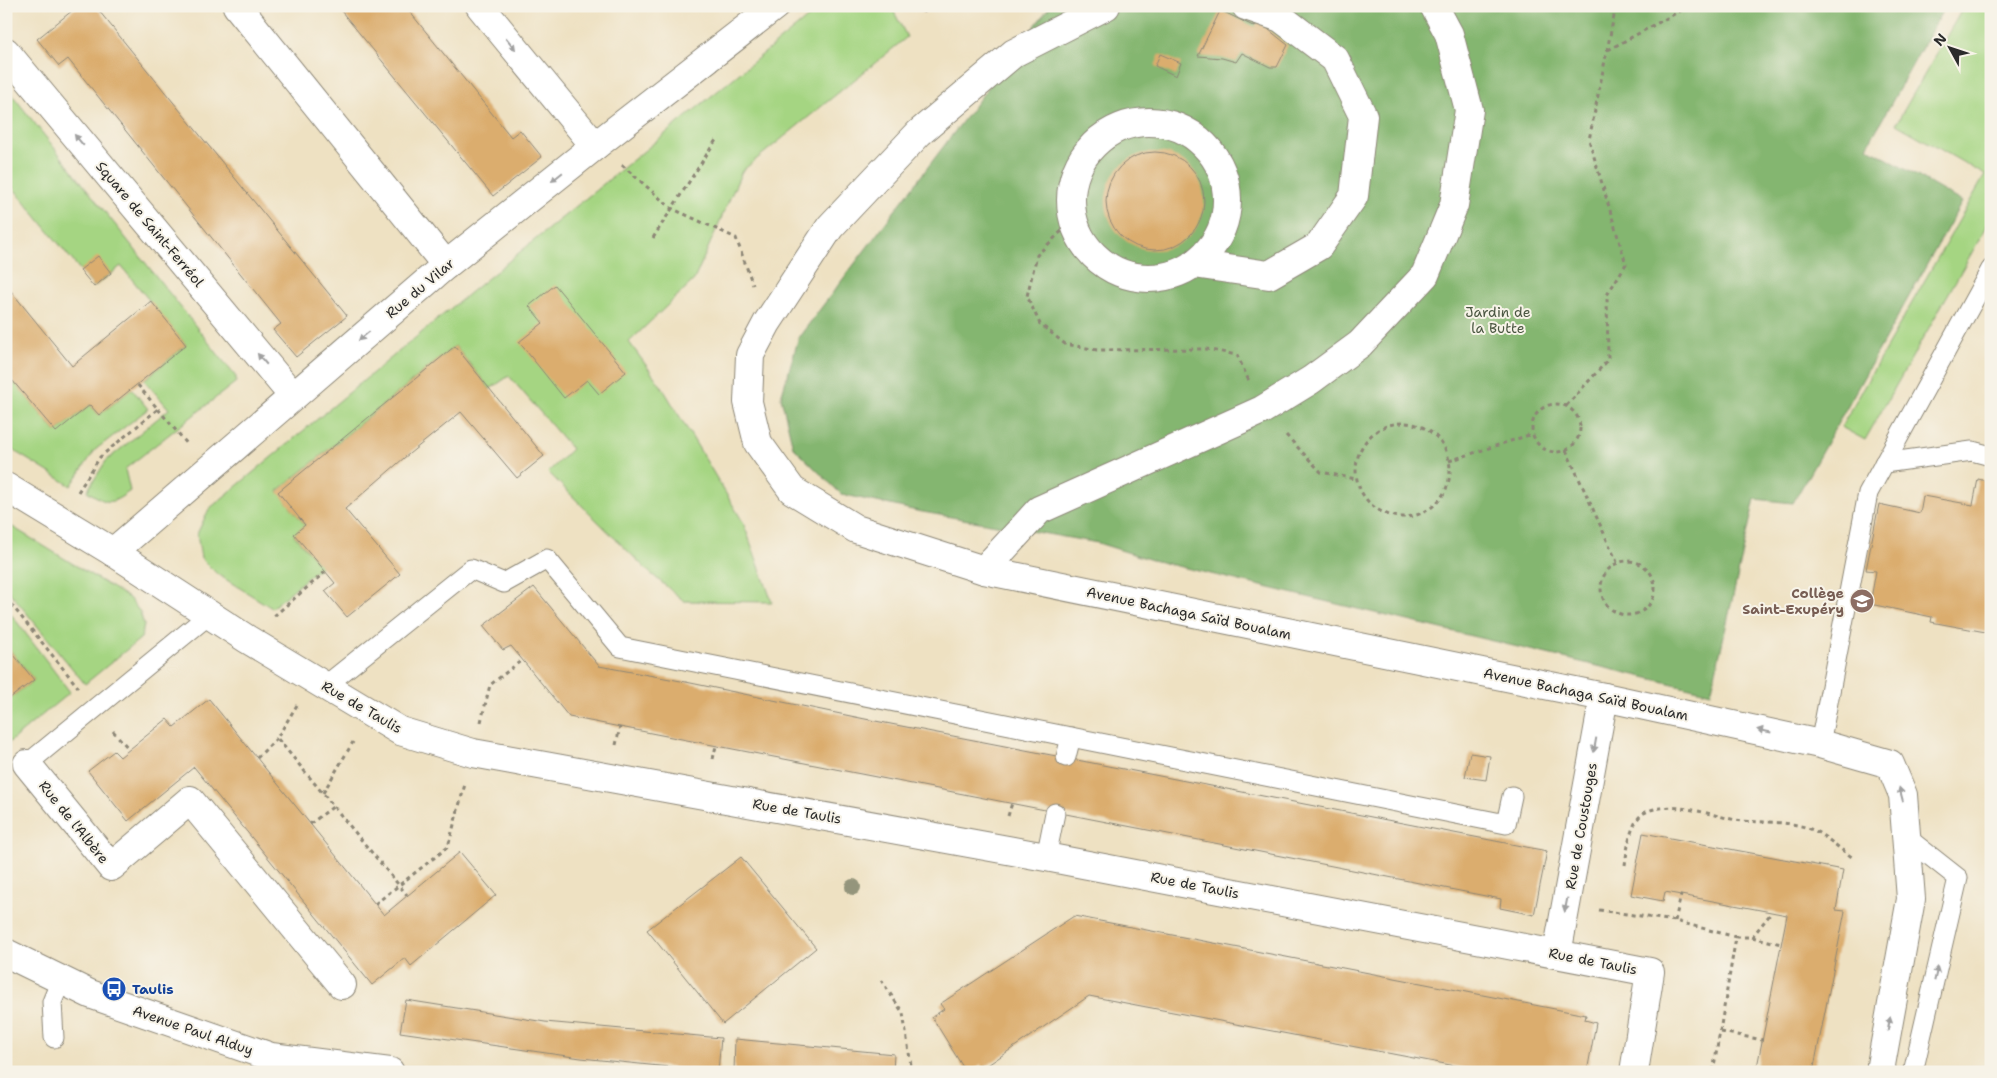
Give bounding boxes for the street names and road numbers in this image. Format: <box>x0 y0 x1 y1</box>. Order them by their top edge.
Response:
street label: Square de Saint-Ferréol <box>92 157 208 291</box>
street label: Rue du Vilar <box>382 254 458 322</box>
street label: Avenue Bachaga Saïd Boualam <box>1085 582 1293 644</box>
street label: Avenue Bachaga Saïd Boualam <box>1482 663 1690 725</box>
street label: Rue de Taulis <box>319 677 405 737</box>
street label: Rue de Coustouges <box>1561 761 1601 891</box>
street label: Rue de l'Albère <box>35 777 113 867</box>
street label: Rue de Taulis <box>751 794 843 828</box>
street label: Rue de Taulis <box>1149 868 1241 902</box>
street label: Rue de Taulis <box>1547 944 1639 978</box>
street label: Avenue Paul Alduy <box>130 1001 256 1059</box>

